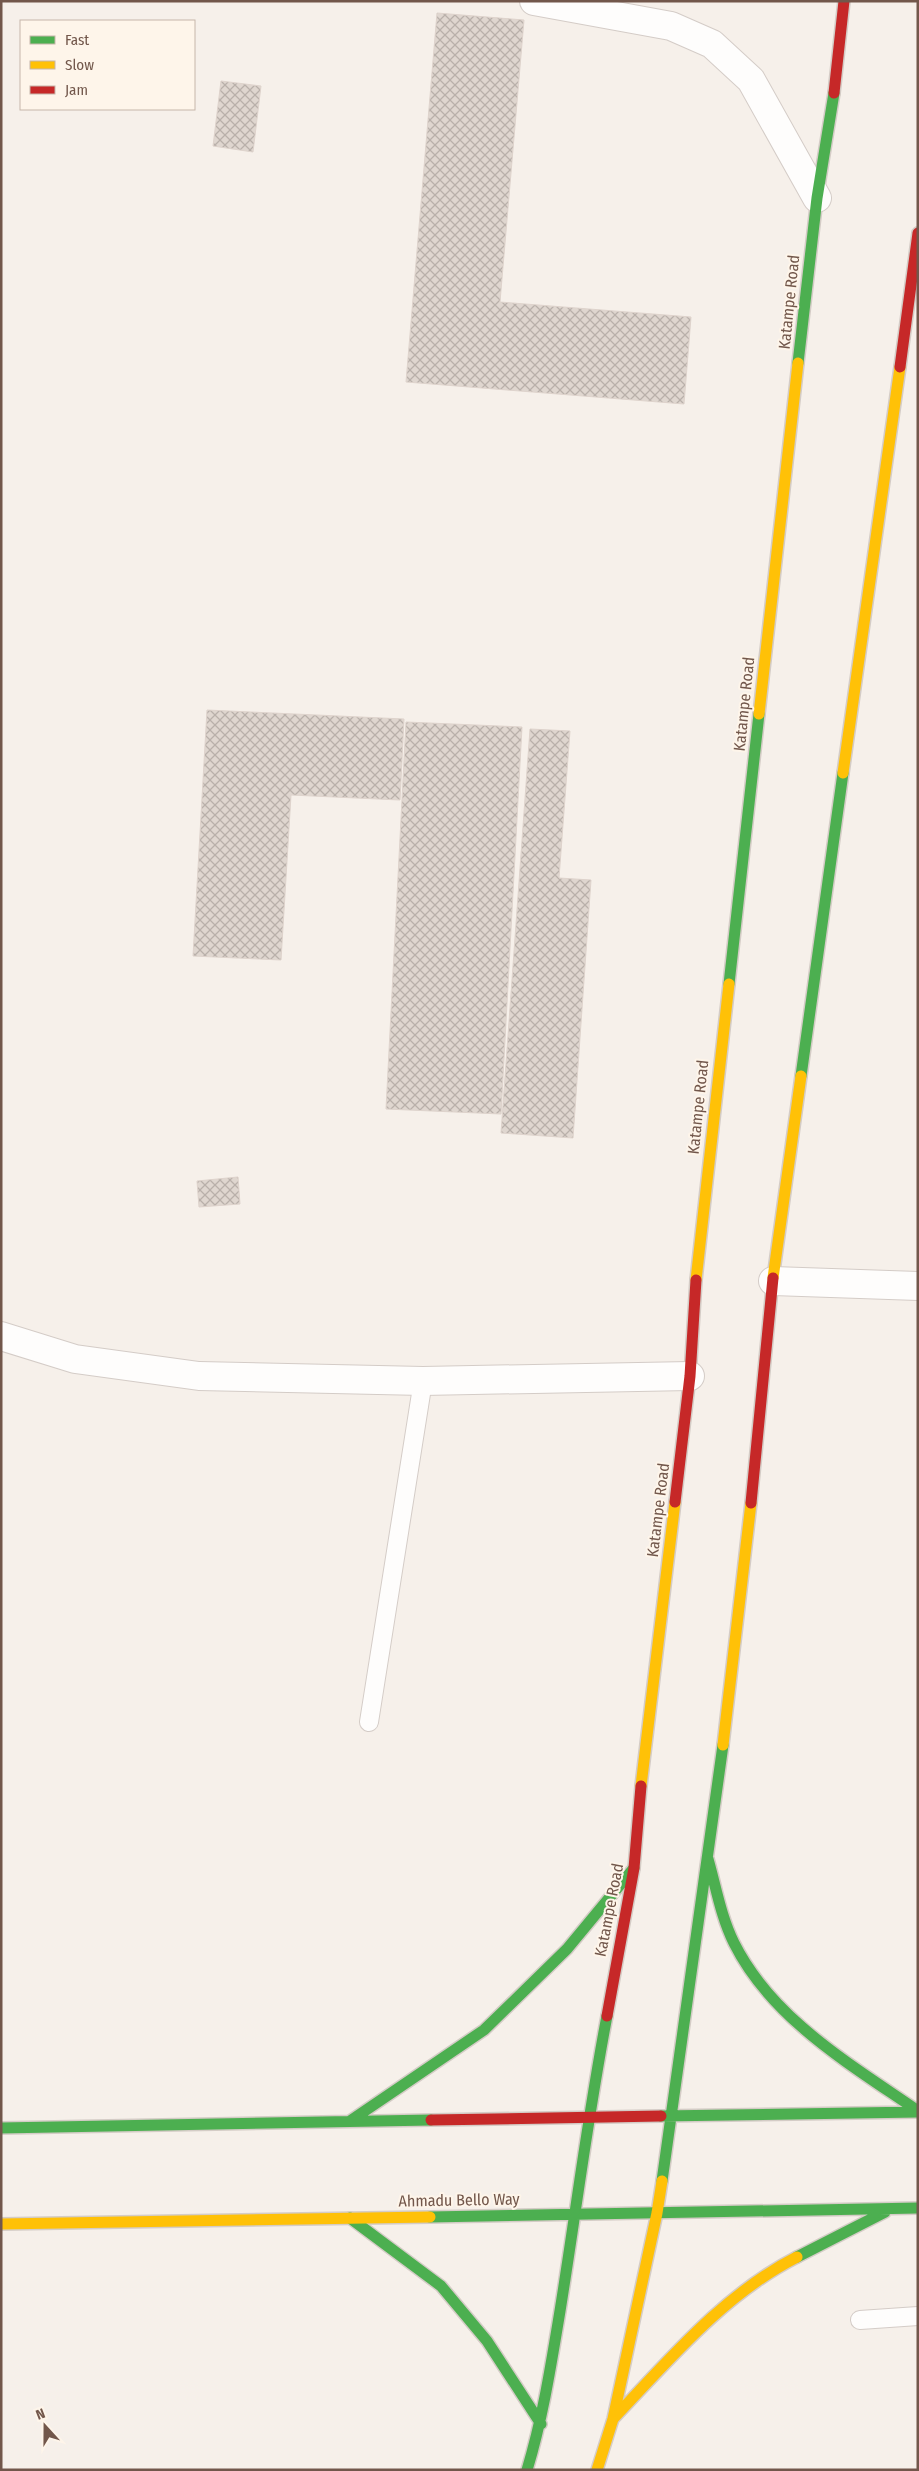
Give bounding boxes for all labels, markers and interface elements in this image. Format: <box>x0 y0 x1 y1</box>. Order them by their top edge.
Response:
legend <box>20 20 195 110</box>
text: Fast <box>65 31 89 49</box>
text: Slow <box>65 56 94 74</box>
text: Jam <box>65 81 88 99</box>
street label: Katampe Road <box>775 254 803 350</box>
street label: Katampe Road <box>730 656 758 752</box>
street label: Katampe Road <box>684 1059 712 1155</box>
street label: Katampe Road <box>643 1462 673 1558</box>
street label: Katampe Road <box>591 1862 627 1958</box>
street label: Ahmadu Bello Way <box>398 2189 521 2211</box>
north arrow <box>20 2401 70 2451</box>
text: N <box>34 2405 47 2424</box>

